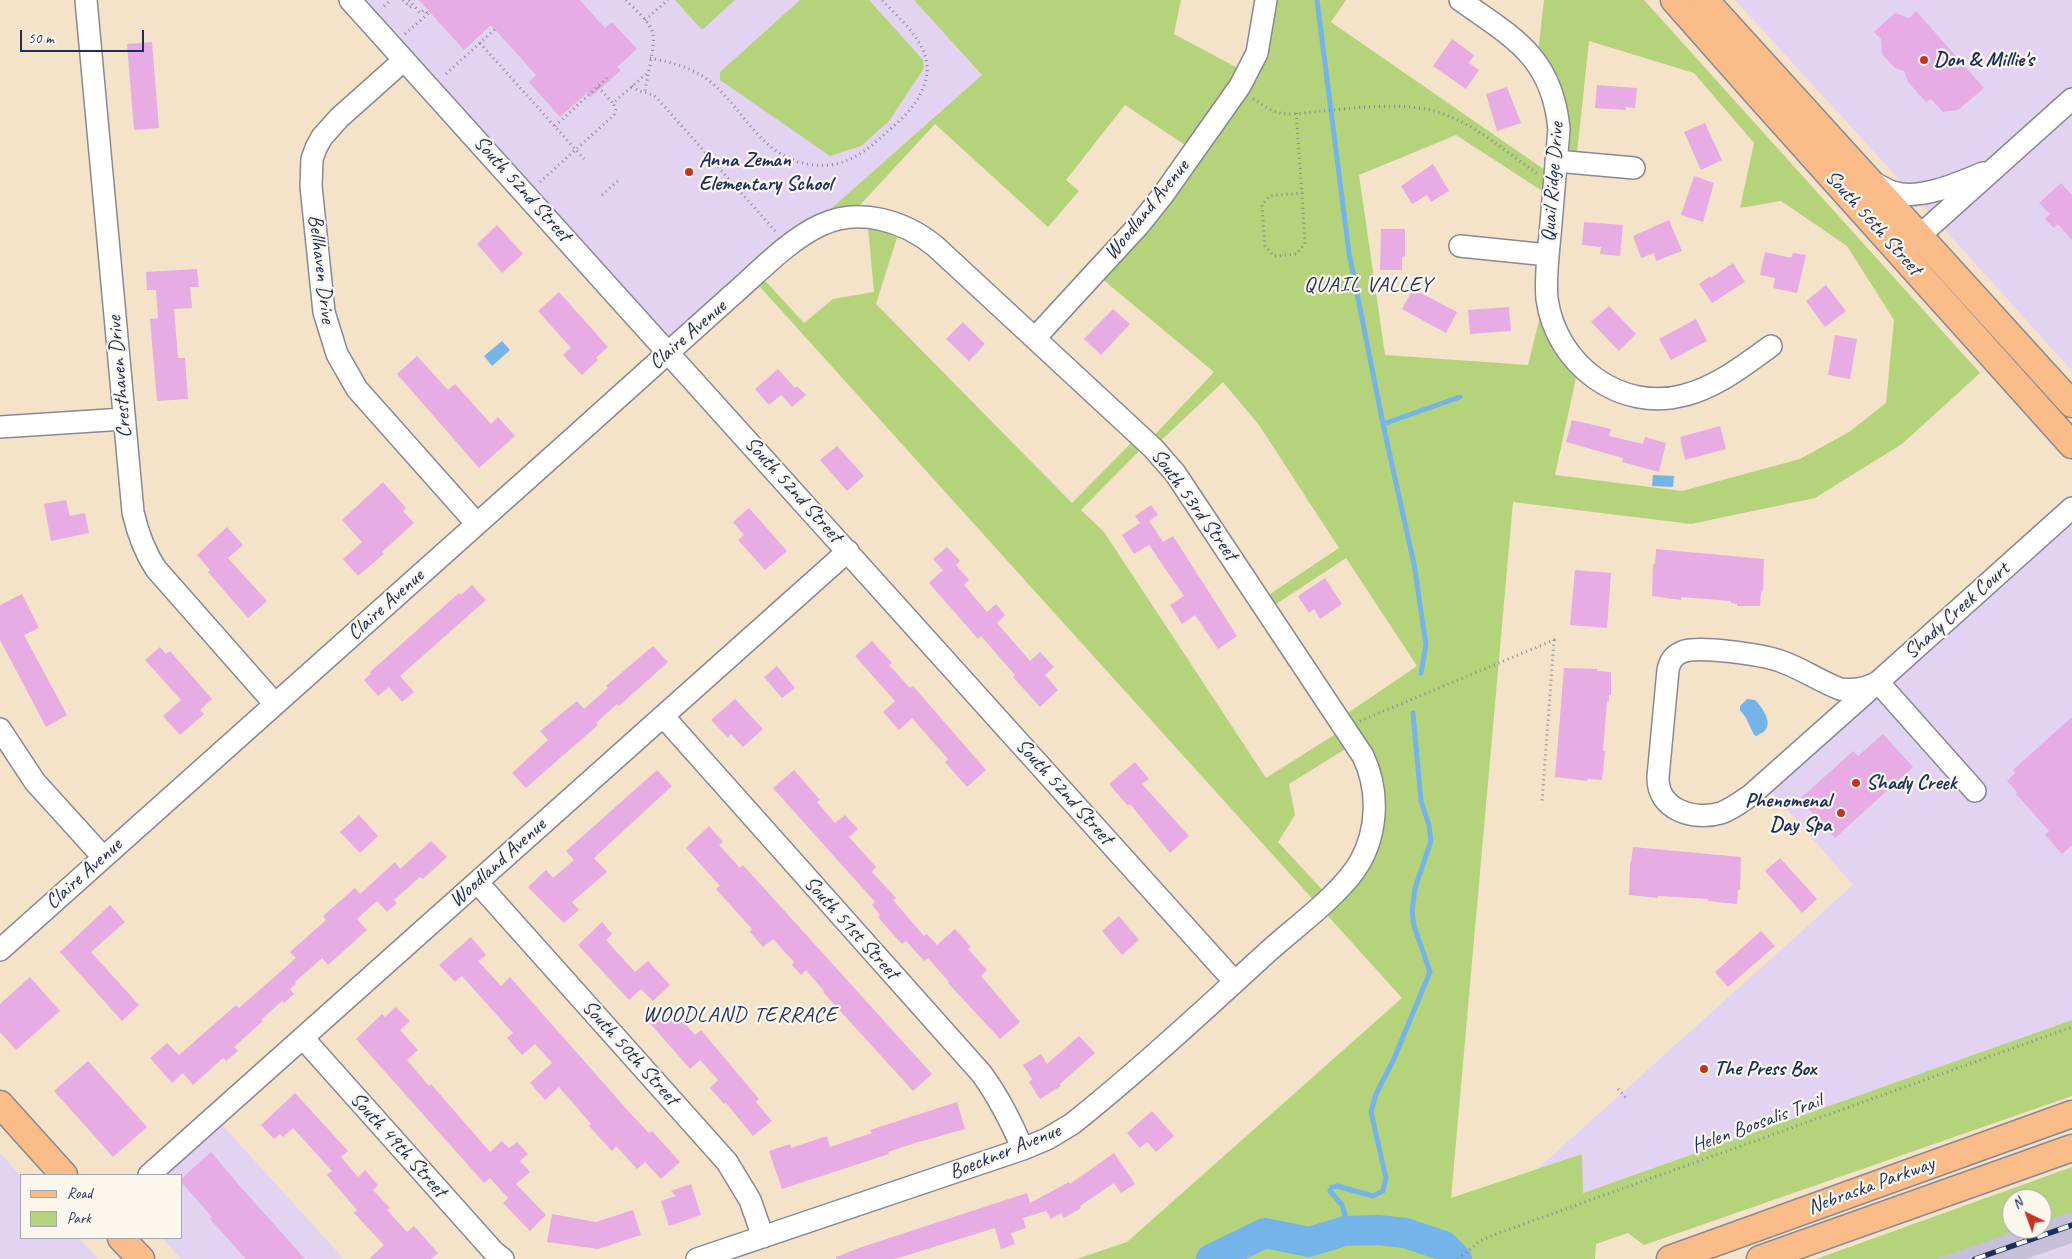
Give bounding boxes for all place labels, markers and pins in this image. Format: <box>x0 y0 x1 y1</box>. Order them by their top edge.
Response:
place label: Don & Millie's <box>1934 47 2034 73</box>
marker: Don & Millie's <box>1918 54 1930 66</box>
place label: Anna Zeman Elementary School <box>699 147 832 197</box>
marker: Anna Zeman Elementary School <box>683 166 695 178</box>
place label: Shady Creek <box>1866 770 1956 796</box>
marker: Shady Creek <box>1850 777 1862 789</box>
place label: Phenomenal Day Spa <box>1745 788 1831 838</box>
marker: Phenomenal Day Spa <box>1835 807 1847 819</box>
place label: The Press Box <box>1714 1056 1816 1082</box>
marker: The Press Box <box>1698 1063 1710 1075</box>

